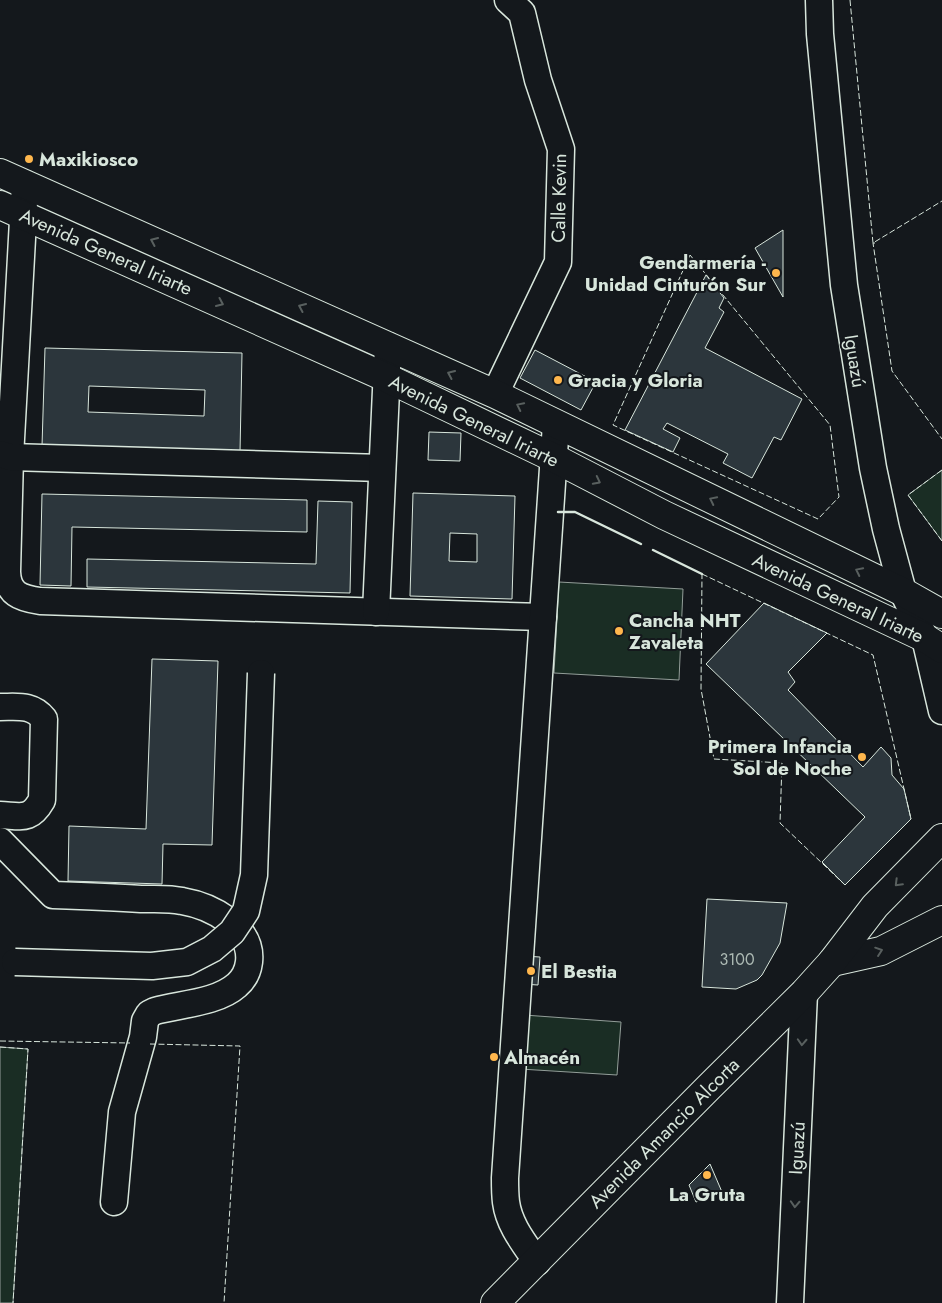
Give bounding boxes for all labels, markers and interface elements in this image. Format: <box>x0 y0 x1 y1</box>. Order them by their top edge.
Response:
place label: Maxikiosco <box>39 146 138 173</box>
marker: Maxikiosco <box>23 153 35 165</box>
street label: Calle Kevin <box>545 153 573 243</box>
street label: Avenida General Iriarte <box>15 202 197 302</box>
one-way arrow <box>150 237 159 248</box>
place label: Gendarmería - Unidad Cinturón Sur <box>585 249 767 298</box>
marker: Gendarmería - Unidad Cinturón Sur <box>770 267 782 279</box>
one-way arrow <box>215 297 224 308</box>
one-way arrow <box>298 303 307 314</box>
street label: Iguazú <box>837 333 873 389</box>
place label: Gracia y Gloria <box>568 367 703 394</box>
street label: Avenida General Iriarte <box>384 368 564 474</box>
one-way arrow <box>447 370 456 380</box>
marker: Gracia y Gloria <box>552 374 564 386</box>
one-way arrow <box>516 402 525 412</box>
one-way arrow <box>592 475 601 485</box>
one-way arrow <box>709 496 718 506</box>
street label: Avenida General Iriarte <box>748 546 928 650</box>
one-way arrow <box>856 567 865 577</box>
place label: Cancha NHT Zavaleta <box>629 607 741 656</box>
marker: Cancha NHT Zavaleta <box>613 625 625 637</box>
place label: Primera Infancia Sol de Noche <box>708 733 852 782</box>
marker: Primera Infancia Sol de Noche <box>856 751 868 763</box>
one-way arrow <box>895 877 904 886</box>
one-way arrow <box>875 946 883 956</box>
house number: 3100 <box>719 948 755 971</box>
place label: El Bestia <box>541 958 617 985</box>
marker: El Bestia <box>525 965 537 977</box>
one-way arrow <box>797 1038 807 1046</box>
place label: Almacén <box>503 1044 580 1071</box>
marker: Almacén <box>488 1051 500 1063</box>
street label: Avenida Amancio Alcorta <box>583 1052 745 1214</box>
street label: Iguazú <box>782 1121 812 1175</box>
marker: La Gruta <box>701 1169 713 1181</box>
place label: La Gruta <box>669 1181 745 1208</box>
one-way arrow <box>789 1200 800 1208</box>

